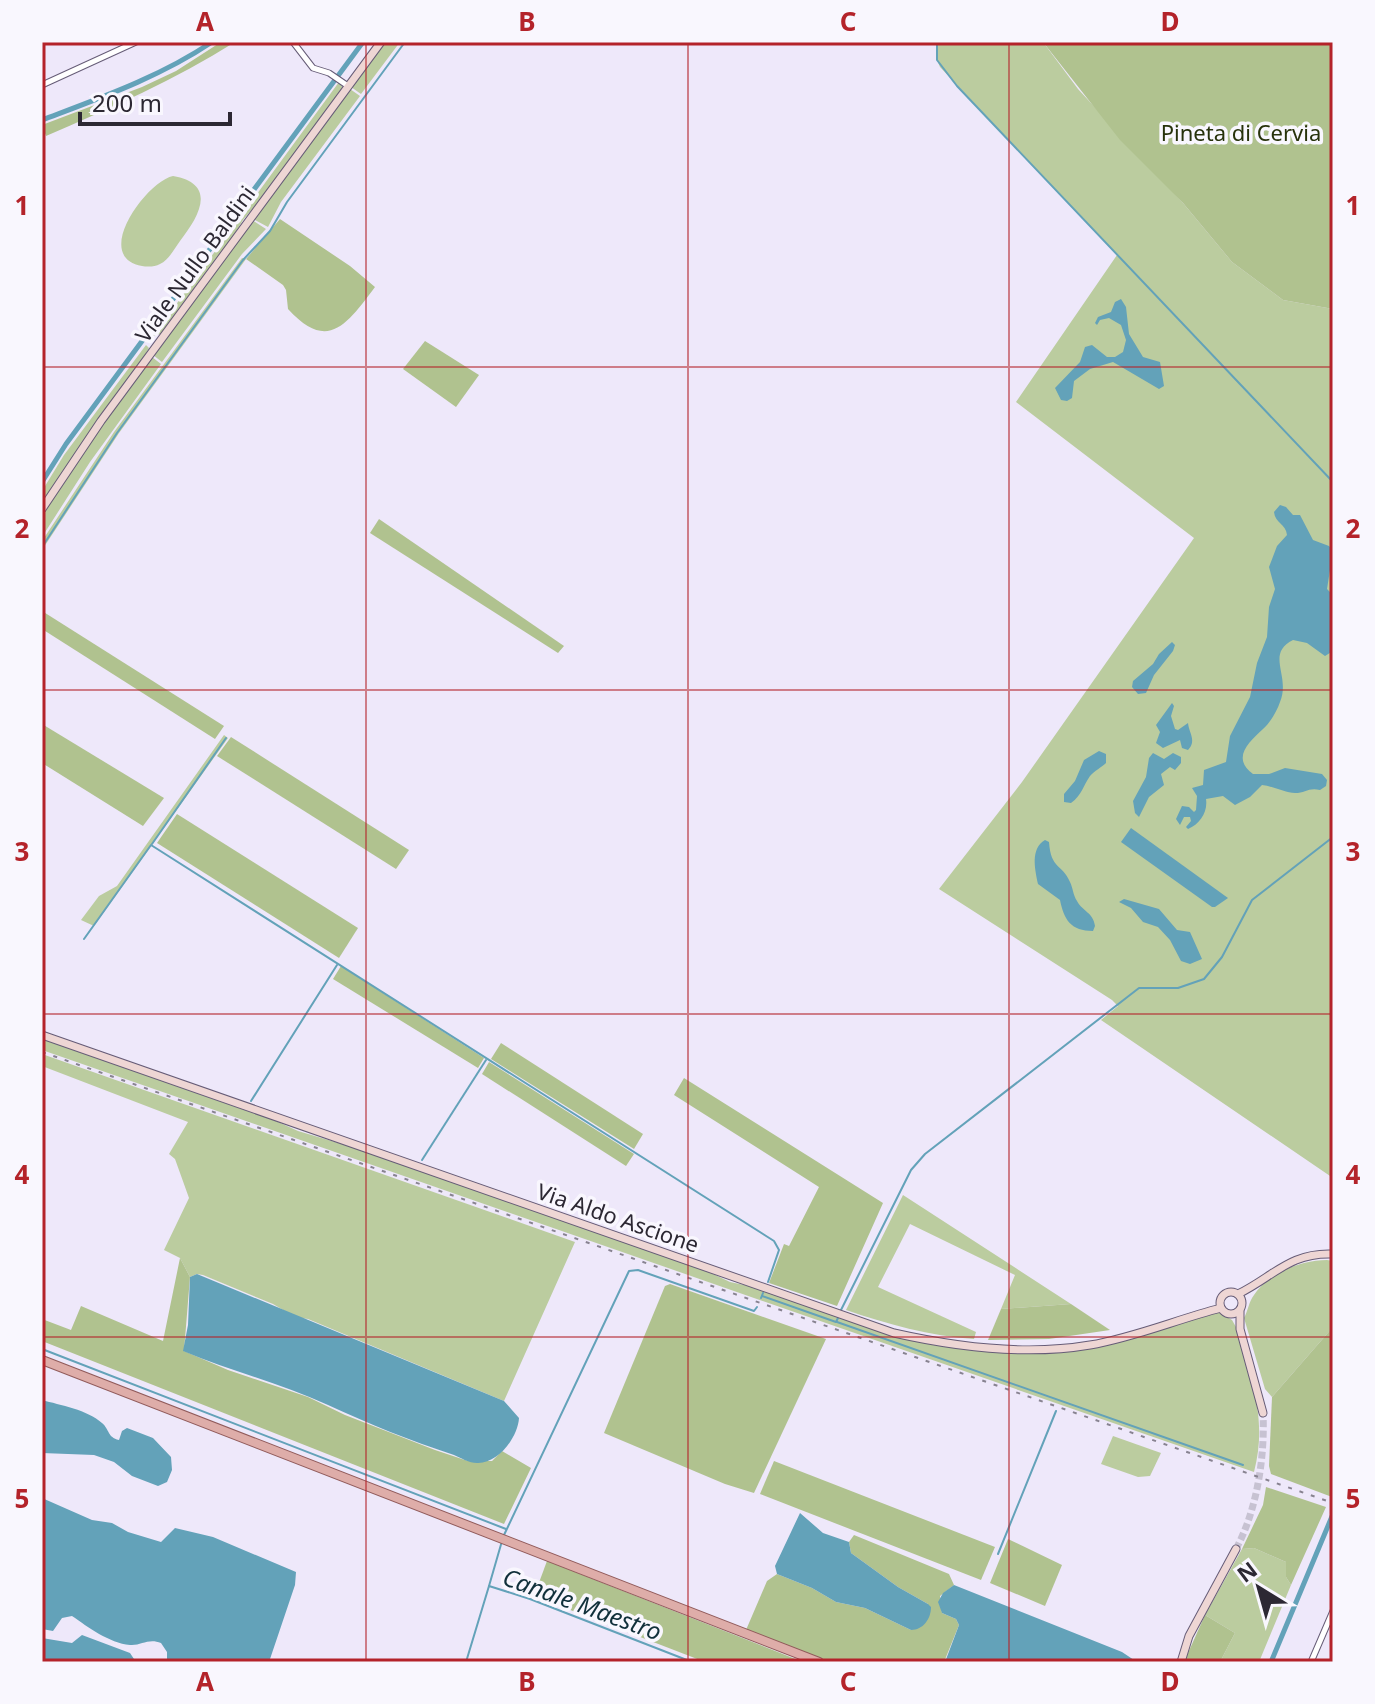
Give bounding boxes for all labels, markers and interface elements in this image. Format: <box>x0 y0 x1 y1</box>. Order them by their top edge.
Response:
text: A <box>196 3 214 39</box>
text: B <box>518 3 536 39</box>
text: C <box>840 3 856 39</box>
text: D <box>1160 3 1180 39</box>
scale bar <box>80 76 230 126</box>
text: 200 m <box>92 86 162 119</box>
park label: Pineta di Cervia <box>1161 117 1321 147</box>
street label: Viale Nullo Baldini <box>127 179 261 348</box>
text: 1 <box>15 187 29 223</box>
text: 1 <box>1346 187 1360 223</box>
text: 2 <box>15 510 30 546</box>
text: 2 <box>1346 510 1361 546</box>
text: 3 <box>15 833 29 869</box>
text: 3 <box>1346 833 1360 869</box>
text: 4 <box>15 1156 30 1192</box>
text: 4 <box>1346 1156 1361 1192</box>
street label: Via Aldo Ascione <box>533 1175 703 1259</box>
text: 5 <box>15 1480 29 1516</box>
text: 5 <box>1346 1480 1360 1516</box>
north arrow <box>1219 1548 1299 1628</box>
text: N <box>1230 1554 1263 1589</box>
water label: Canale Maestro <box>499 1560 666 1648</box>
text: A <box>196 1663 214 1699</box>
text: B <box>518 1663 536 1699</box>
text: C <box>840 1663 856 1699</box>
text: D <box>1160 1663 1180 1699</box>

